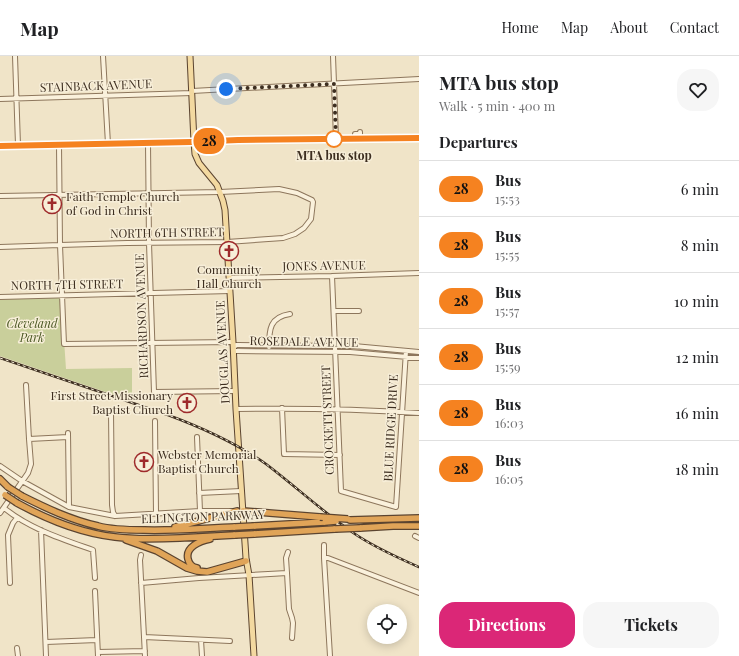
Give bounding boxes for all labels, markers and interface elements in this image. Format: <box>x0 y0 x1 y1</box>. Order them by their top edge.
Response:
text: Map <box>20 15 59 41</box>
text: Home <box>501 18 539 37</box>
text: Map <box>561 18 588 37</box>
text: About <box>610 18 648 37</box>
text: Contact <box>670 18 719 37</box>
text: MTA bus stop <box>439 69 559 95</box>
button: heart <box>677 69 719 111</box>
street label: STAINBACK AVENUE <box>39 75 152 95</box>
your location <box>216 79 236 99</box>
text: Walk · 5 min · 400 m <box>439 97 555 114</box>
line badge: 28 <box>191 128 227 154</box>
marker: MTA bus stop <box>325 130 343 148</box>
text: 28 <box>201 131 217 150</box>
text: Departures <box>439 132 518 152</box>
place label: MTA bus stop <box>296 147 372 163</box>
text: Bus <box>495 170 521 190</box>
text: 28 <box>453 179 469 198</box>
text: 6 min <box>681 179 719 199</box>
place label: Faith Temple Church of God in Christ <box>66 188 179 218</box>
text: 15:53 <box>495 190 520 207</box>
church icon: Faith Temple Church of God in Christ <box>41 193 63 215</box>
street label: NORTH 6TH STREET <box>110 223 225 241</box>
text: Bus <box>495 226 521 246</box>
text: 28 <box>453 235 469 254</box>
text: 8 min <box>681 235 719 255</box>
church icon: Community Hall Church <box>218 240 240 262</box>
text: 15:55 <box>495 246 519 263</box>
street label: RICHARDSON AVENUE <box>131 253 151 379</box>
street label: JONES AVENUE <box>281 256 366 274</box>
place label: Community Hall Church <box>196 261 262 291</box>
street label: NORTH 7TH STREET <box>11 275 124 293</box>
text: Bus <box>495 282 521 302</box>
text: 28 <box>453 291 469 310</box>
text: 10 min <box>674 291 719 311</box>
street label: DOUGLAS AVENUE <box>211 300 233 404</box>
text: 15:57 <box>495 302 519 319</box>
park label: Cleveland Park <box>6 315 58 345</box>
street label: ROSEDALE AVENUE <box>249 332 359 350</box>
text: Bus <box>495 338 521 358</box>
text: 28 <box>453 347 469 366</box>
text: 12 min <box>676 347 719 367</box>
text: 15:59 <box>495 358 521 375</box>
street label: CROCKETT STREET <box>317 364 337 475</box>
street label: BLUE RIDGE DRIVE <box>379 374 401 482</box>
place label: First Street Missionary Baptist Church <box>51 387 173 417</box>
church icon: First Street Missionary Baptist Church <box>176 392 198 414</box>
text: Bus <box>495 394 521 414</box>
text: 28 <box>453 403 469 422</box>
text: 16 min <box>675 403 719 423</box>
text: 16:03 <box>495 414 524 431</box>
place label: Webster Memorial Baptist Church <box>157 446 257 476</box>
text: Bus <box>495 450 521 470</box>
church icon: Webster Memorial Baptist Church <box>133 451 155 473</box>
text: 28 <box>453 459 469 478</box>
text: 18 min <box>675 459 719 479</box>
text: 16:05 <box>495 470 523 487</box>
street label: ELLINGTON PARKWAY <box>141 506 266 526</box>
button: Directions <box>439 602 575 648</box>
button: Tickets <box>583 602 719 648</box>
map controls <box>367 604 407 644</box>
button: locate <box>367 604 407 644</box>

